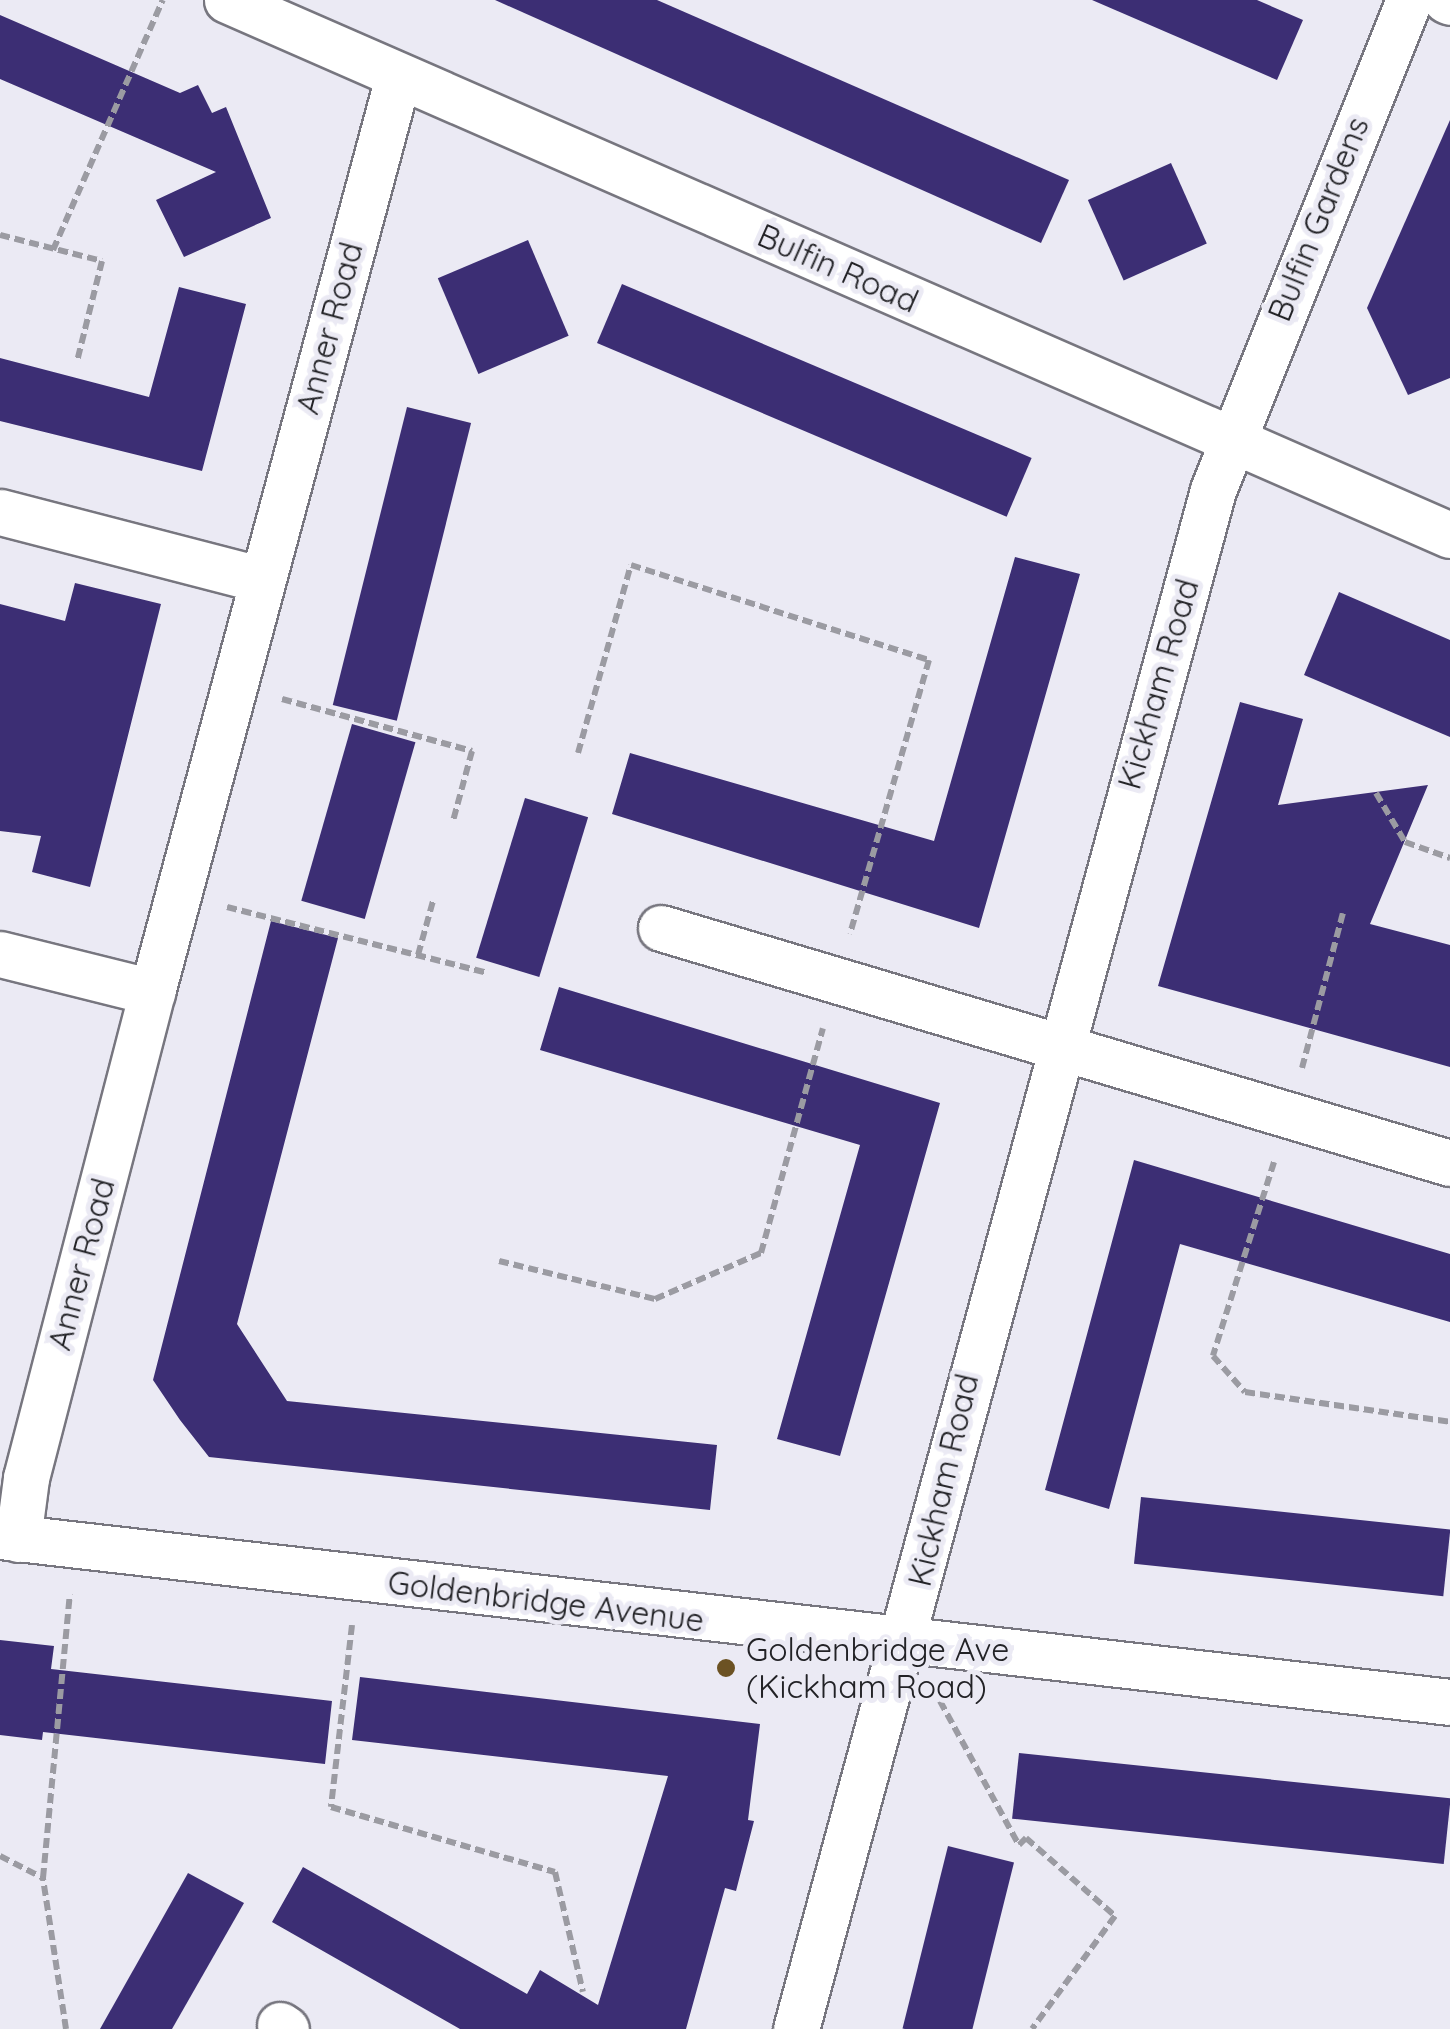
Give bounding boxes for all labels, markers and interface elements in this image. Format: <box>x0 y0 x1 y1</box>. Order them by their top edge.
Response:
street label: Bulfin Gardens <box>1260 111 1376 327</box>
street label: Bulfin Road <box>752 216 924 320</box>
street label: Anner Road <box>288 238 370 418</box>
street label: Kickham Road <box>1110 574 1206 794</box>
street label: Anner Road <box>40 1174 122 1354</box>
street label: Kickham Road <box>900 1370 986 1590</box>
street label: Goldenbridge Avenue <box>386 1563 706 1639</box>
place label: Goldenbridge Ave (Kickham Road) <box>746 1631 1009 1706</box>
marker: Goldenbridge Ave (Kickham Road) <box>715 1657 737 1679</box>

